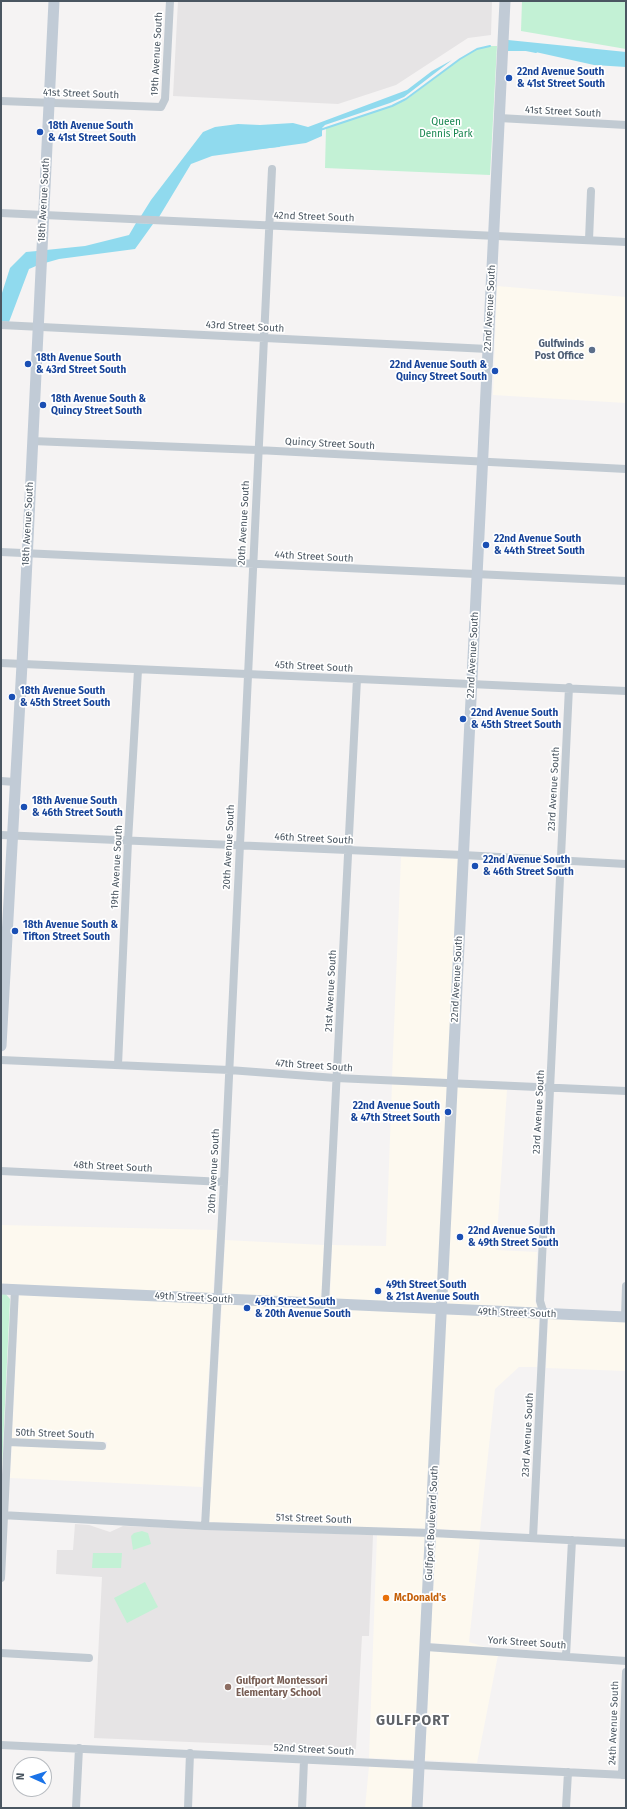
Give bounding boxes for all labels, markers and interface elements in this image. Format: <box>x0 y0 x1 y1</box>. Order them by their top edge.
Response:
street label: 19th Avenue South <box>149 12 165 96</box>
place label: 22nd Avenue South & 41st Street South <box>517 66 605 90</box>
marker: 22nd Avenue South & 41st Street South <box>504 73 514 83</box>
street label: 41st Street South <box>43 87 119 101</box>
street label: 41st Street South <box>525 104 601 120</box>
park label: Queen Dennis Park <box>419 116 473 140</box>
place label: 18th Avenue South & 41st Street South <box>48 120 136 144</box>
marker: 18th Avenue South & 41st Street South <box>35 127 45 137</box>
street label: 18th Avenue South <box>36 158 52 242</box>
street label: 42nd Street South <box>273 210 355 224</box>
street label: 22nd Avenue South <box>482 264 498 352</box>
street label: 43rd Street South <box>205 319 285 335</box>
place label: Gulfwinds Post Office <box>535 338 584 362</box>
marker: Gulfwinds Post Office <box>587 345 597 355</box>
place label: 18th Avenue South & 43rd Street South <box>36 352 126 376</box>
marker: 18th Avenue South & 43rd Street South <box>23 359 33 369</box>
place label: 22nd Avenue South & Quincy Street South <box>390 359 487 382</box>
marker: 22nd Avenue South & Quincy Street South <box>490 366 500 376</box>
place label: 18th Avenue South & Quincy Street South <box>51 393 146 416</box>
marker: 18th Avenue South & Quincy Street South <box>38 400 48 410</box>
street label: Quincy Street South <box>285 436 375 452</box>
street label: 20th Avenue South <box>236 480 252 566</box>
street label: 18th Avenue South <box>20 482 36 566</box>
place label: 22nd Avenue South & 44th Street South <box>494 533 585 556</box>
marker: 22nd Avenue South & 44th Street South <box>481 540 491 550</box>
street label: 44th Street South <box>274 549 354 565</box>
street label: 22nd Avenue South <box>465 611 481 699</box>
street label: 45th Street South <box>274 659 354 675</box>
place label: 18th Avenue South & 45th Street South <box>20 685 110 708</box>
marker: 18th Avenue South & 45th Street South <box>7 692 17 702</box>
place label: 22nd Avenue South & 45th Street South <box>471 707 561 730</box>
marker: 22nd Avenue South & 45th Street South <box>458 714 468 724</box>
street label: 23rd Avenue South <box>546 746 562 832</box>
place label: 18th Avenue South & 46th Street South <box>32 795 123 818</box>
marker: 18th Avenue South & 46th Street South <box>19 802 29 812</box>
street label: 20th Avenue South <box>221 804 237 890</box>
street label: 19th Avenue South <box>109 825 125 909</box>
street label: 46th Street South <box>274 831 354 847</box>
place label: 22nd Avenue South & 46th Street South <box>483 854 574 878</box>
marker: 22nd Avenue South & 46th Street South <box>470 861 480 871</box>
place label: 18th Avenue South & Tifton Street South <box>23 919 118 942</box>
marker: 18th Avenue South & Tifton Street South <box>10 926 20 936</box>
street label: 22nd Avenue South <box>449 935 465 1023</box>
street label: 21st Avenue South <box>323 950 339 1032</box>
street label: 47th Street South <box>275 1057 353 1075</box>
street label: 23rd Avenue South <box>531 1069 547 1155</box>
place label: 22nd Avenue South & 47th Street South <box>351 1100 440 1124</box>
marker: 22nd Avenue South & 47th Street South <box>443 1107 453 1117</box>
street label: 20th Avenue South <box>206 1128 222 1214</box>
street label: 48th Street South <box>73 1159 153 1175</box>
place label: 22nd Avenue South & 49th Street South <box>468 1225 558 1248</box>
marker: 22nd Avenue South & 49th Street South <box>455 1232 465 1242</box>
place label: 49th Street South & 21st Avenue South <box>386 1279 479 1302</box>
marker: 49th Street South & 21st Avenue South <box>373 1286 383 1296</box>
street label: 49th Street South <box>154 1290 234 1306</box>
place label: 49th Street South & 20th Avenue South <box>255 1296 351 1320</box>
marker: 49th Street South & 20th Avenue South <box>242 1303 252 1313</box>
street label: 49th Street South <box>477 1306 557 1320</box>
street label: 23rd Avenue South <box>520 1392 536 1478</box>
street label: 50th Street South <box>15 1427 95 1441</box>
street label: Gulfport Boulevard South <box>423 1465 441 1581</box>
street label: 51st Street South <box>276 1512 352 1526</box>
place label: McDonald's <box>394 1592 446 1604</box>
marker: McDonald's <box>381 1593 391 1603</box>
street label: York Street South <box>487 1634 567 1652</box>
place label: Gulfport Montessori Elementary School <box>236 1675 328 1698</box>
street label: 24th Avenue South <box>607 1681 621 1765</box>
marker: Gulfport Montessori Elementary School <box>223 1682 233 1692</box>
district label: GULFPORT <box>376 1713 450 1729</box>
street label: 52nd Street South <box>273 1742 355 1758</box>
north arrow <box>12 1757 52 1797</box>
text: N <box>14 1772 27 1780</box>

